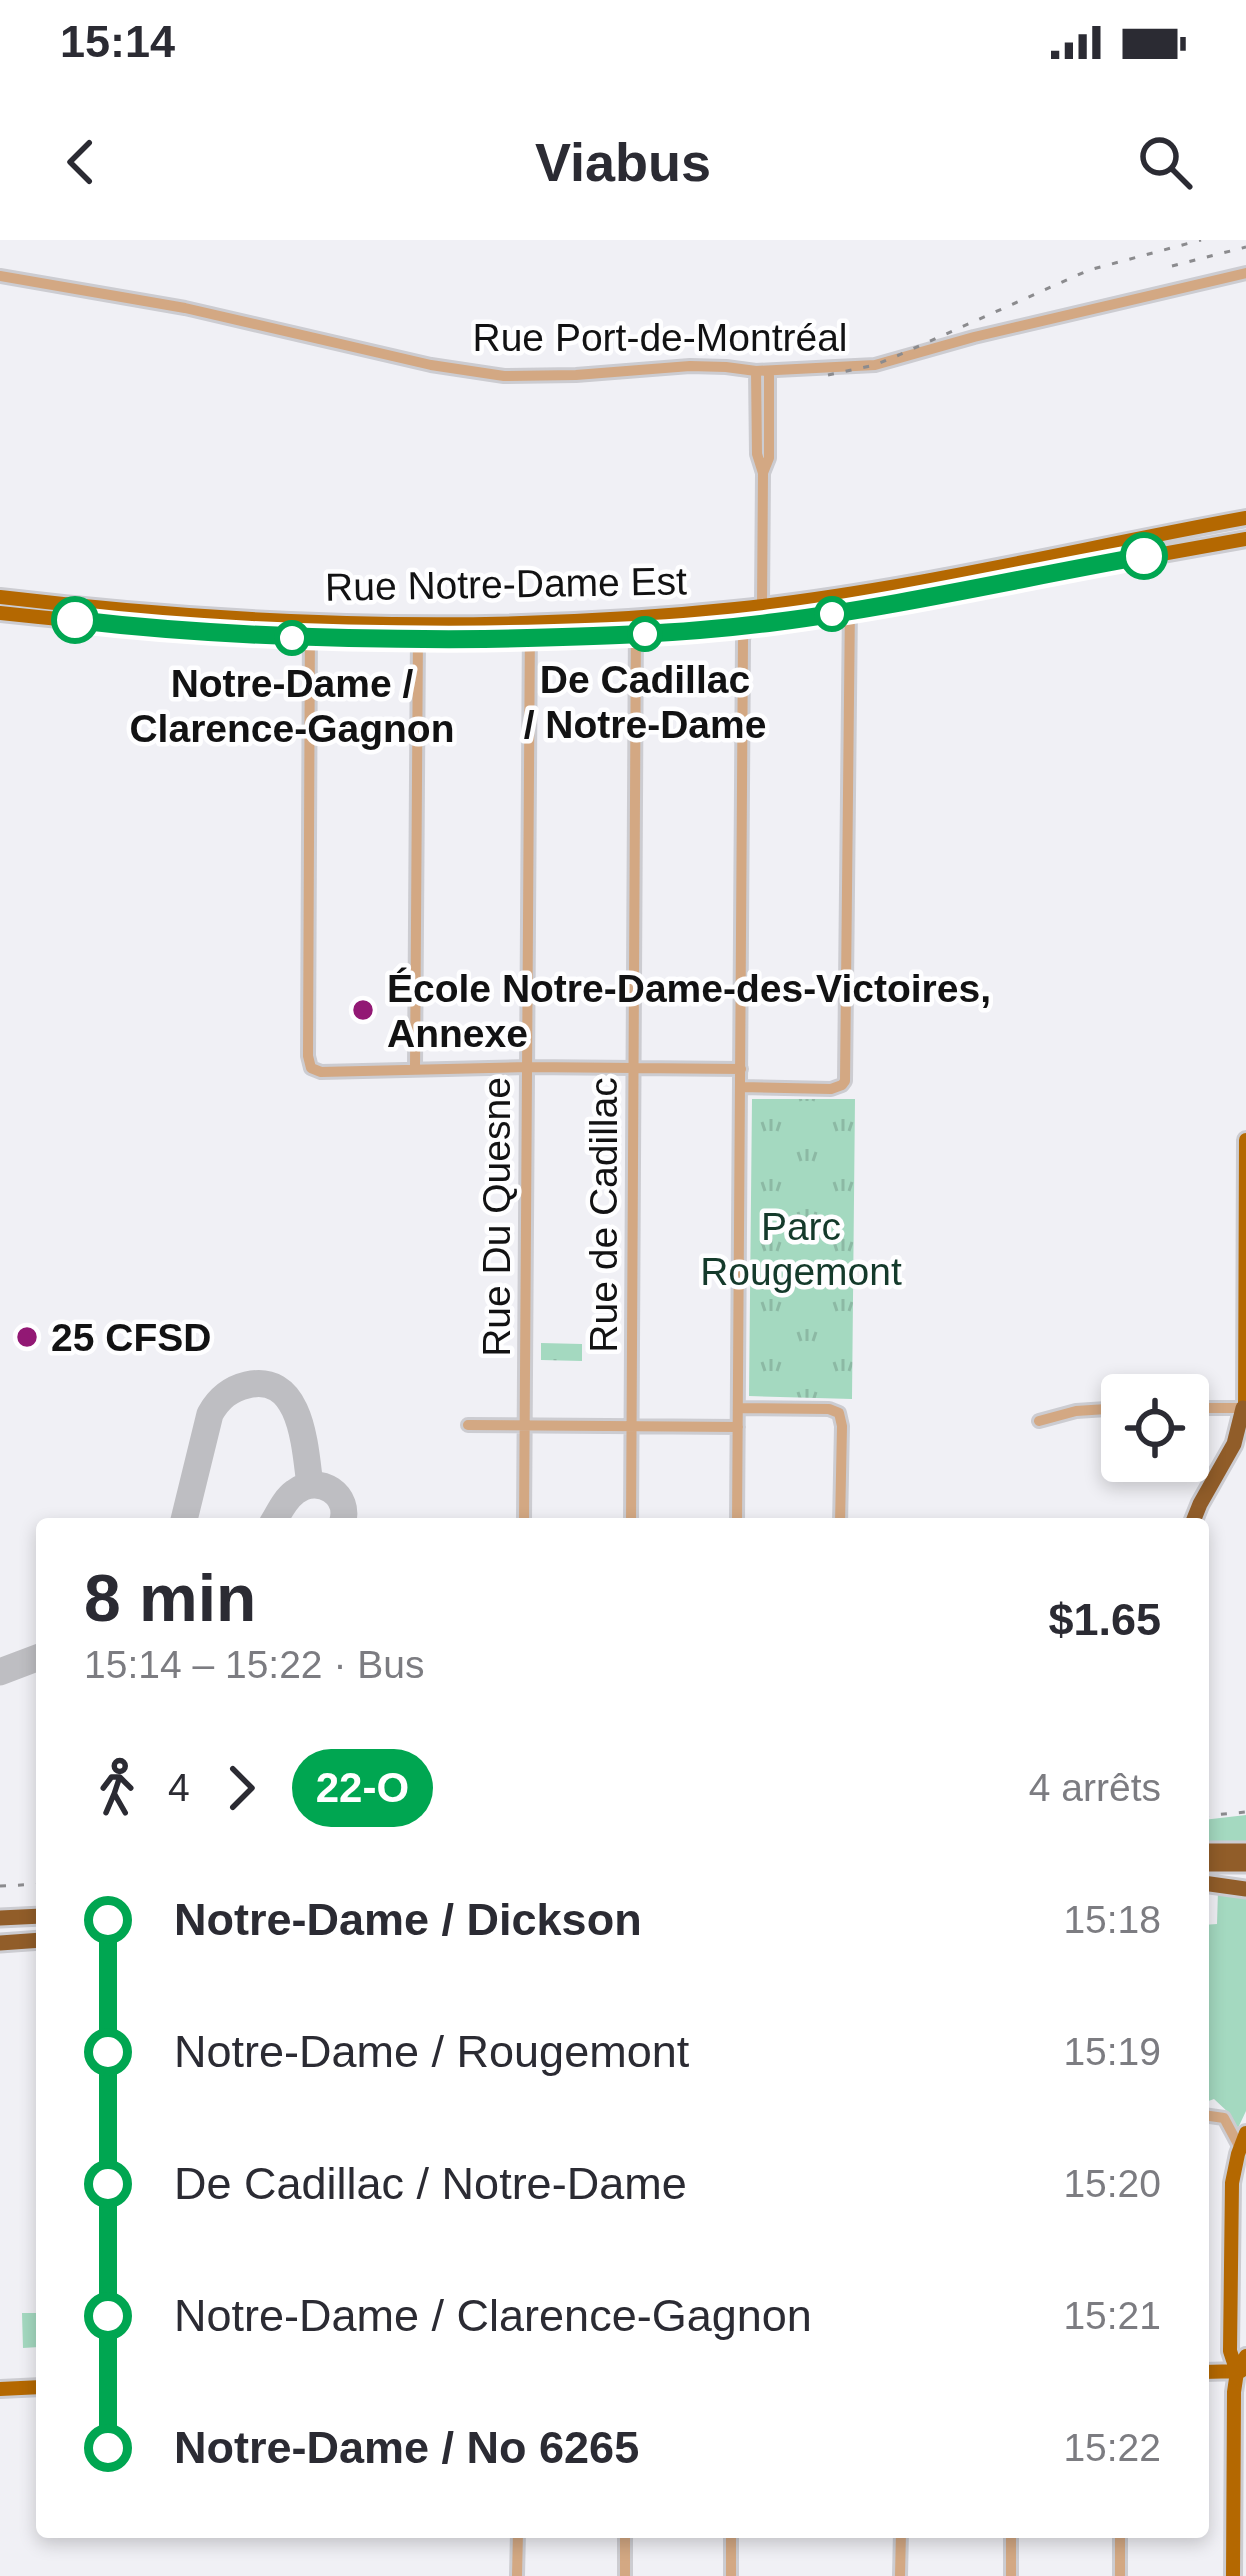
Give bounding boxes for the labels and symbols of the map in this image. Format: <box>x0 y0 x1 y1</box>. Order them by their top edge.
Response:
street label: Rue Port-de-Montréal <box>473 316 848 359</box>
unlabelled marker <box>1122 534 1166 578</box>
street label: Rue Notre-Dame Est <box>325 559 687 609</box>
unlabelled marker <box>53 598 97 642</box>
unlabelled marker <box>816 598 848 630</box>
marker: De Cadillac / Notre-Dame <box>629 618 661 650</box>
marker: Notre-Dame / Clarence-Gagnon <box>276 622 308 654</box>
place label: De Cadillac / Notre-Dame <box>524 658 766 746</box>
place label: Notre-Dame / Clarence-Gagnon <box>129 662 455 750</box>
place label: École Notre-Dame-des-Victoires, Annexe <box>387 967 991 1055</box>
marker: École Notre-Dame-des-Victoires, Annexe <box>350 997 376 1023</box>
street label: Rue Du Quesne <box>475 1077 518 1357</box>
street label: Rue de Cadillac <box>582 1077 625 1353</box>
park label: Parc Rougemont <box>700 1205 902 1293</box>
place label: 25 CFSD <box>51 1316 211 1359</box>
marker: 25 CFSD <box>14 1324 40 1350</box>

